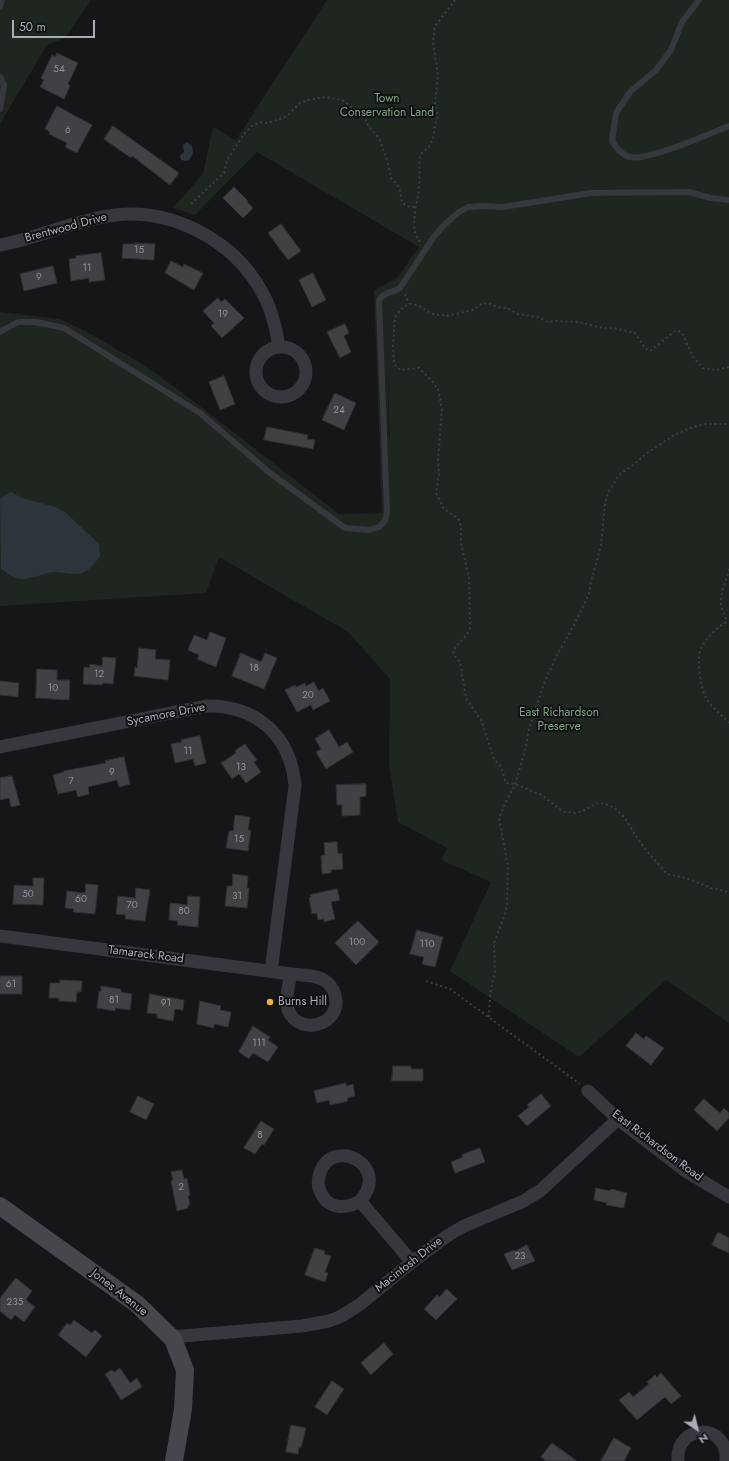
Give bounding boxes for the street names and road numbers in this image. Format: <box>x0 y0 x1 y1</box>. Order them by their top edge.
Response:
street label: Brentwood Drive <box>23 210 109 246</box>
street label: Sycamore Drive <box>126 700 206 730</box>
street label: Tamarack Road <box>108 943 184 967</box>
street label: East Richardson Road <box>609 1107 705 1185</box>
street label: Macintosh Drive <box>372 1234 446 1296</box>
street label: Jones Avenue <box>88 1266 150 1320</box>

